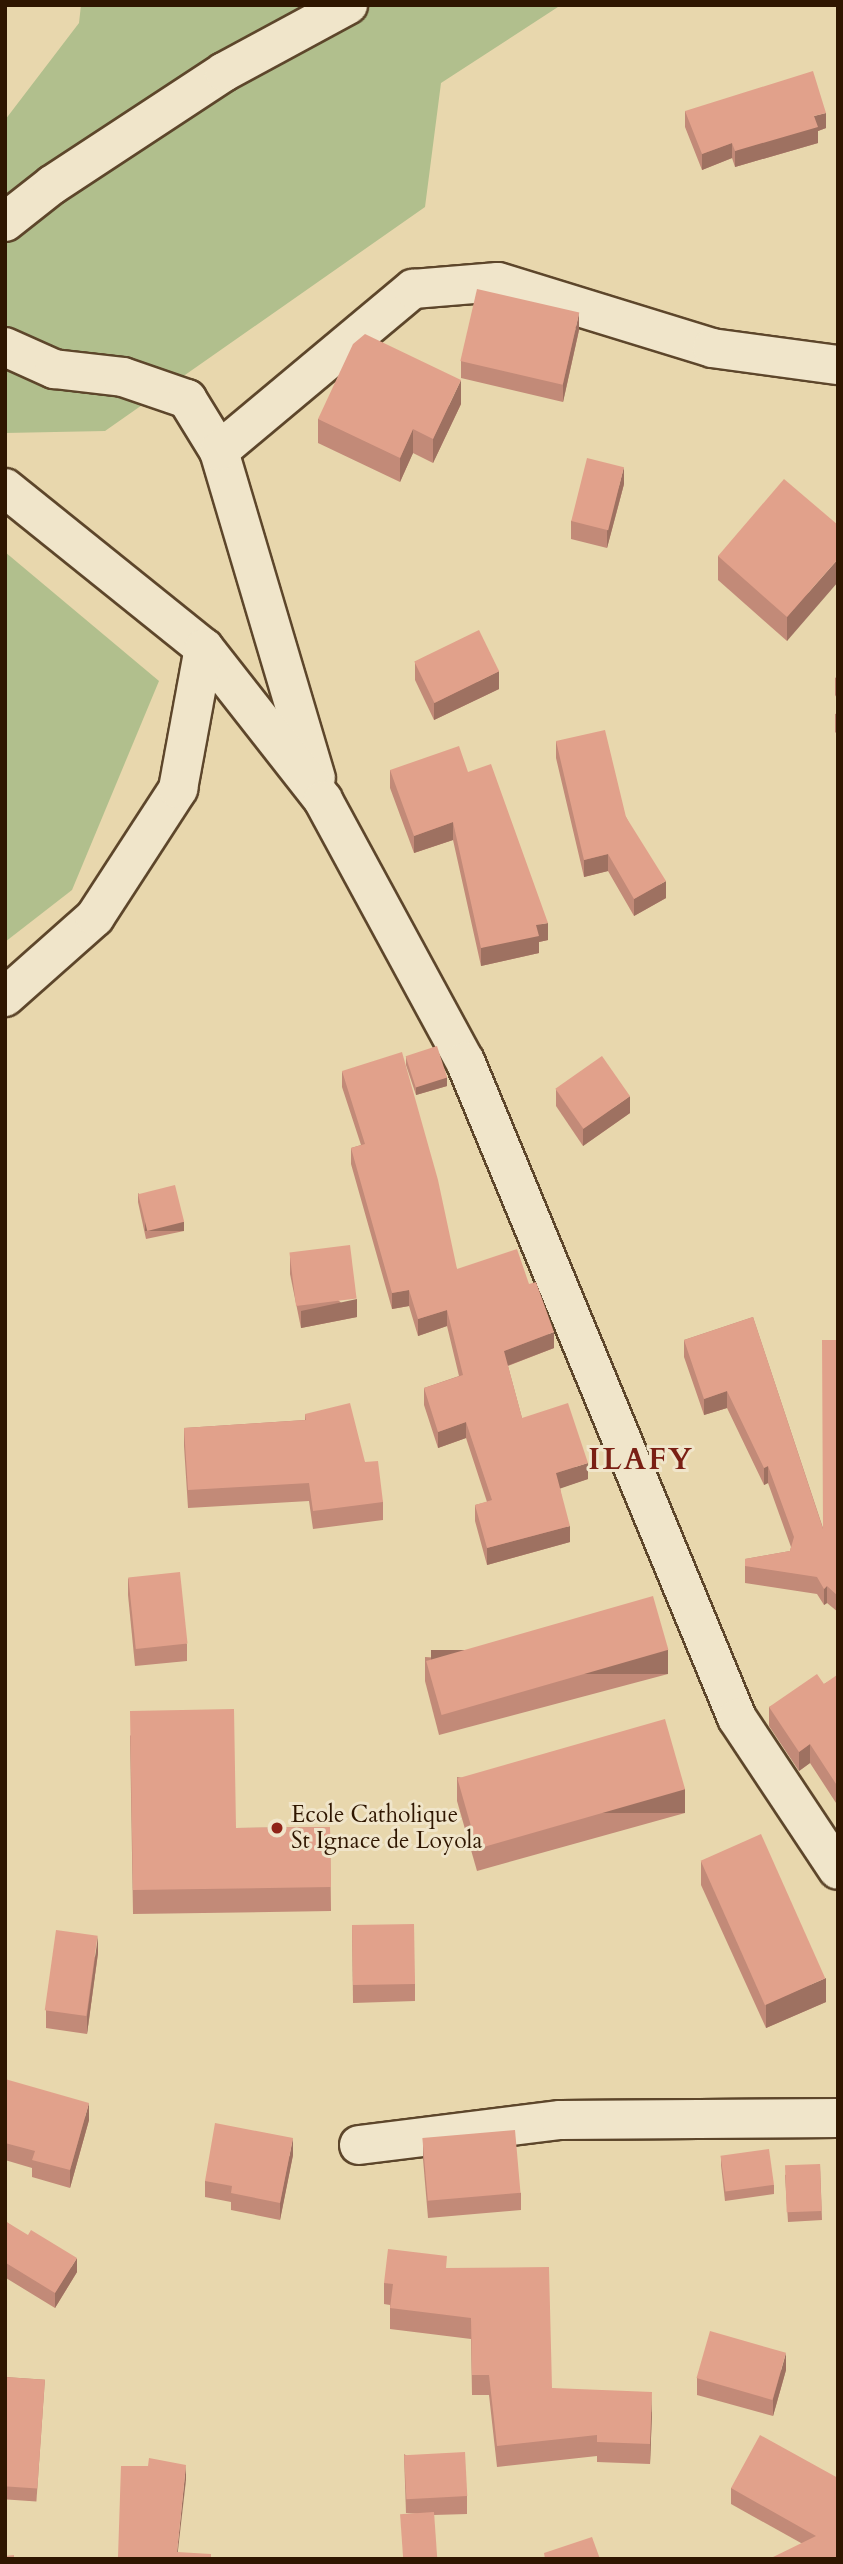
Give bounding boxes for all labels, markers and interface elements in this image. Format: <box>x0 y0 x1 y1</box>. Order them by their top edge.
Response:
district label: ILAFY <box>589 1442 693 1478</box>
place label: Ecole Catholique St Ignace de Loyola <box>291 1801 482 1855</box>
marker: Ecole Catholique St Ignace de Loyola <box>269 1820 285 1836</box>

